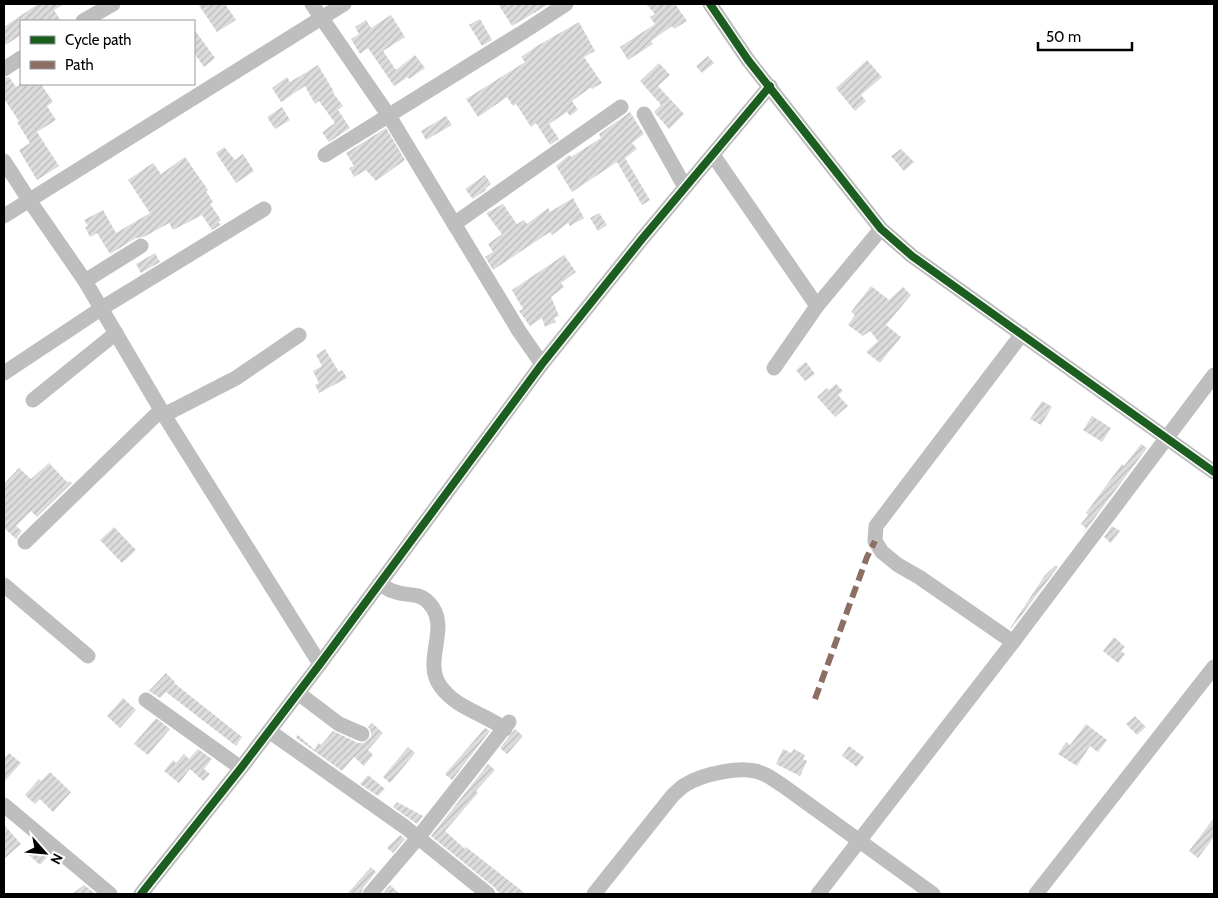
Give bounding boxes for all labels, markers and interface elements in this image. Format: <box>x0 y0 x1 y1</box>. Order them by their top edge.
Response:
legend <box>20 20 195 85</box>
scale bar <box>1038 20 1132 52</box>
text: 50 m <box>1046 28 1081 46</box>
text: Cycle path <box>65 31 131 49</box>
text: Path <box>65 56 94 74</box>
north arrow <box>20 828 70 878</box>
text: N <box>46 850 67 867</box>

